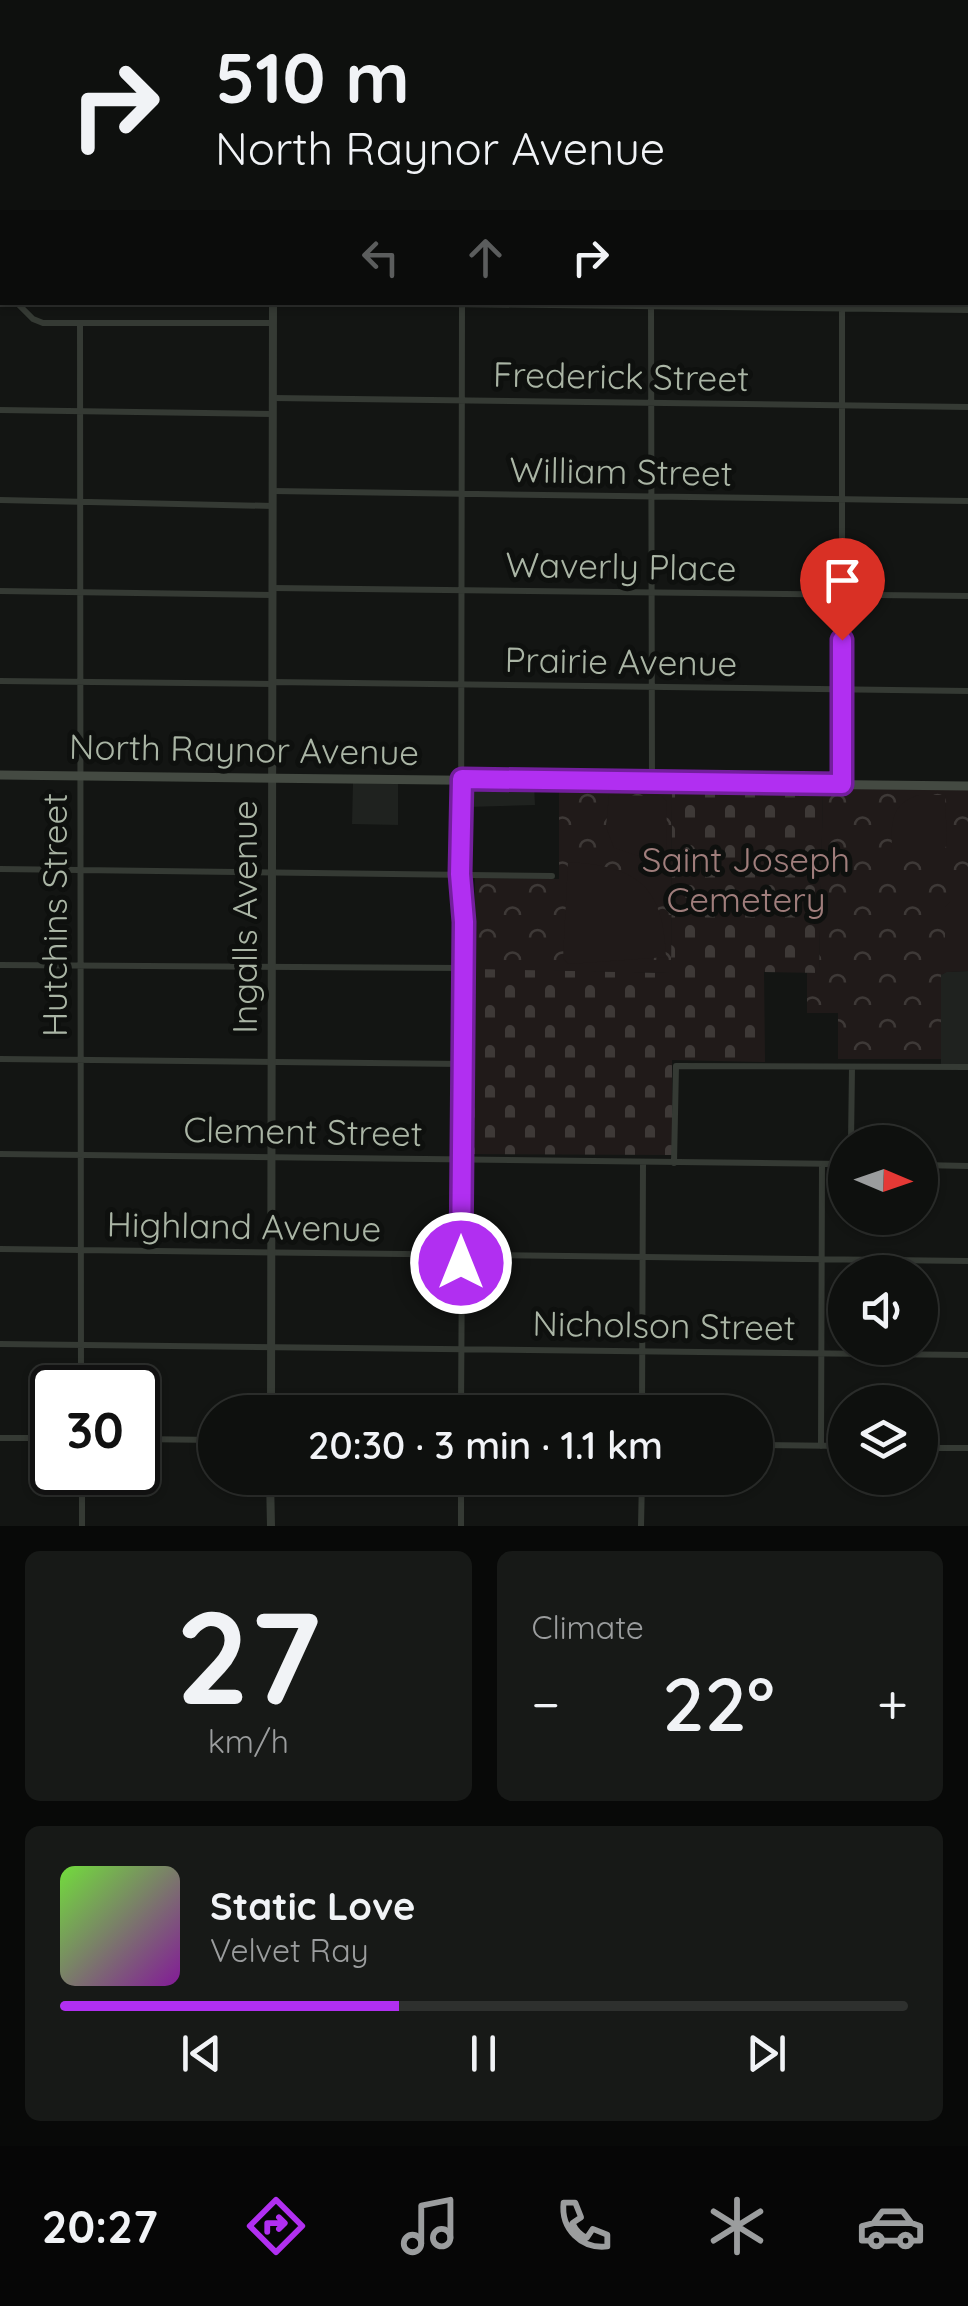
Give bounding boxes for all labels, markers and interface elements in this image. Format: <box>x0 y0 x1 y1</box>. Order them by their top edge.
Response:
text: 510 m <box>215 33 410 121</box>
icon: right <box>50 40 180 170</box>
text: North Raynor Avenue <box>215 120 665 176</box>
icon: left <box>353 230 408 285</box>
icon: ahead <box>458 230 513 285</box>
icon: right <box>563 230 618 285</box>
street label: Frederick Street <box>493 352 749 400</box>
street label: William Street <box>509 447 733 495</box>
pin <box>800 538 885 641</box>
street label: Waverly Place <box>505 542 737 590</box>
icon: arrive <box>815 553 870 608</box>
street label: Prairie Avenue <box>504 637 738 685</box>
street label: North Raynor Avenue <box>69 724 419 774</box>
street label: Hutchins Street <box>32 793 76 1037</box>
street label: Ingalls Avenue <box>222 800 266 1034</box>
park label: Saint Joseph Cemetery <box>642 837 850 921</box>
street label: Clement Street <box>183 1107 423 1155</box>
north arrow <box>828 1125 938 1235</box>
map controls <box>828 1125 938 1495</box>
street label: Highland Avenue <box>106 1202 382 1250</box>
position arrow <box>409 1211 513 1315</box>
button: sound <box>828 1255 938 1365</box>
street label: Nicholson Street <box>532 1301 796 1349</box>
speed limit sign: 30 <box>30 1365 160 1495</box>
button: layers <box>828 1385 938 1495</box>
text: 20:30 · 3 min · 1.1 km <box>308 1421 663 1469</box>
text: 27 <box>176 1574 321 1737</box>
text: Climate <box>532 1607 644 1647</box>
text: 22° <box>662 1656 775 1750</box>
text: − <box>532 1669 560 1738</box>
text: + <box>877 1669 908 1738</box>
text: km/h <box>208 1721 289 1761</box>
text: Static Love <box>210 1882 415 1930</box>
text: Velvet Ray <box>210 1930 369 1970</box>
icon: previous <box>174 2026 229 2081</box>
icon: pause <box>456 2026 511 2081</box>
icon: next <box>739 2026 794 2081</box>
icon: directions <box>241 2191 311 2261</box>
icon: music <box>395 2191 465 2261</box>
icon: phone <box>549 2191 619 2261</box>
icon: climate <box>702 2191 772 2261</box>
icon: car <box>856 2191 926 2261</box>
text: 20:27 <box>42 2198 158 2254</box>

